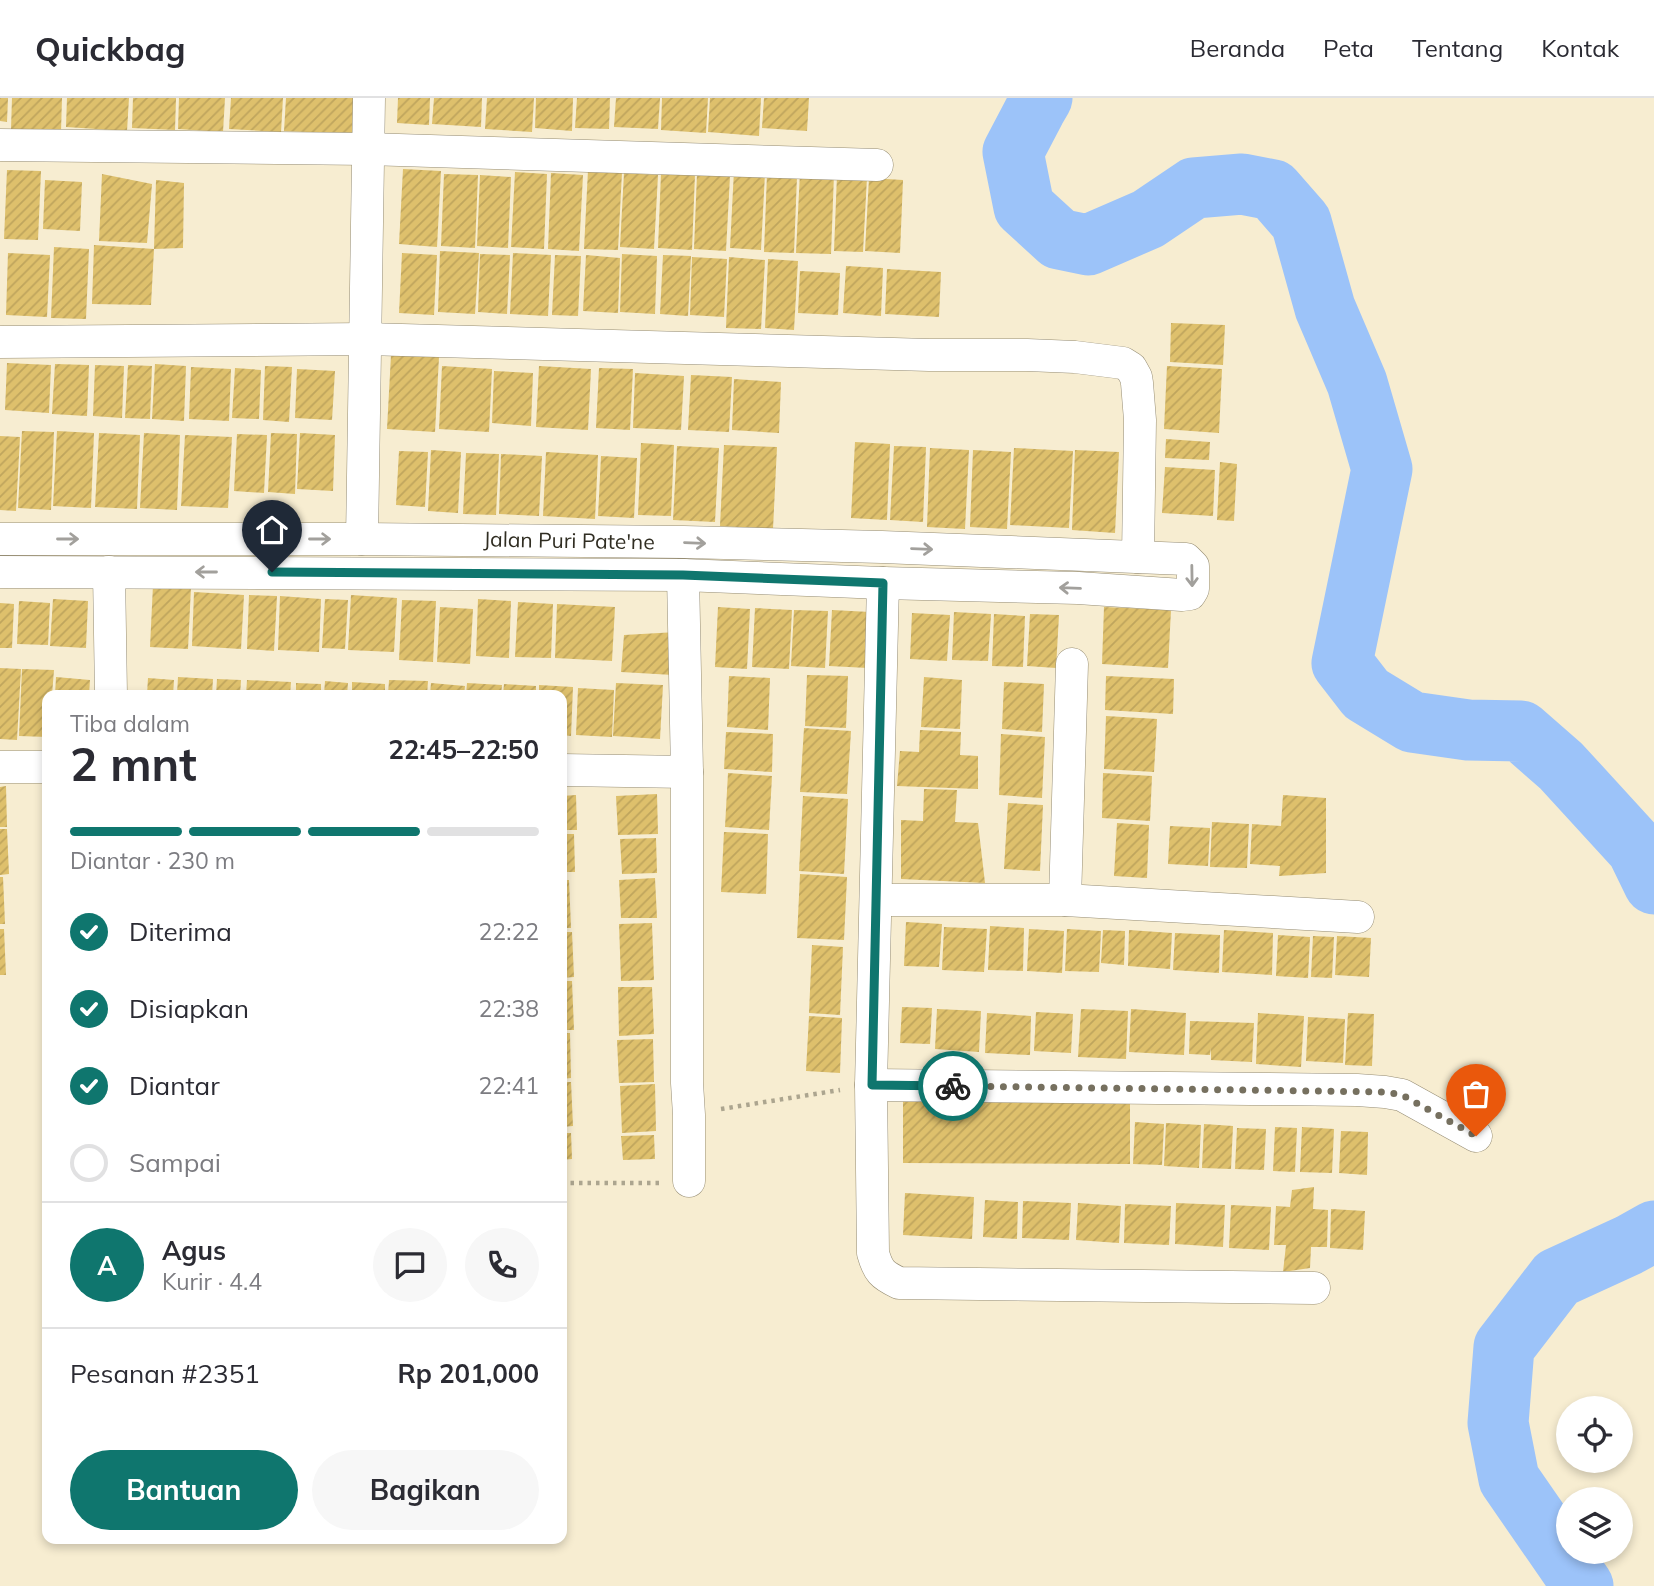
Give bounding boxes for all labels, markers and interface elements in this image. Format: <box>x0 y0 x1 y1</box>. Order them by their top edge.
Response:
text: Quickbag <box>35 28 186 69</box>
text: Beranda <box>1190 33 1285 63</box>
text: Peta <box>1323 33 1374 63</box>
text: Tentang <box>1412 33 1503 63</box>
text: Kontak <box>1541 33 1619 63</box>
pin <box>242 500 302 572</box>
icon: home <box>253 511 291 549</box>
street label: Jalan Puri Pate'ne <box>483 526 655 554</box>
one-way arrow <box>56 532 79 546</box>
one-way arrow <box>308 532 331 546</box>
one-way arrow <box>683 536 706 549</box>
one-way arrow <box>910 542 933 555</box>
one-way arrow <box>1186 564 1199 587</box>
one-way arrow <box>194 565 217 579</box>
one-way arrow <box>1059 582 1082 595</box>
text: Tiba dalam <box>70 709 190 738</box>
text: 22:45–22:50 <box>388 733 539 766</box>
text: 2 mnt <box>70 735 197 793</box>
text: Diantar · 230 m <box>70 846 235 875</box>
icon: check <box>70 913 108 951</box>
text: Diterima <box>129 915 232 948</box>
text: 22:22 <box>479 917 539 946</box>
icon: check <box>70 990 108 1028</box>
text: Disiapkan <box>129 992 249 1025</box>
text: 22:38 <box>479 994 539 1023</box>
courier <box>918 1051 988 1121</box>
pin <box>1446 1064 1506 1136</box>
icon: check <box>70 1067 108 1105</box>
icon: bike <box>934 1067 972 1105</box>
text: Diantar <box>129 1069 220 1102</box>
text: 22:41 <box>479 1071 539 1100</box>
icon: bag <box>1457 1075 1495 1113</box>
text: Sampai <box>129 1146 221 1179</box>
button: chat <box>373 1228 447 1302</box>
button: phone <box>465 1228 539 1302</box>
text: Agus <box>162 1234 226 1267</box>
text: A <box>97 1249 117 1282</box>
text: Kurir · 4.4 <box>162 1267 262 1296</box>
text: Pesanan #2351 <box>70 1357 260 1390</box>
text: Rp 201,000 <box>397 1357 539 1390</box>
map controls <box>1556 1396 1633 1564</box>
button: locate <box>1556 1396 1633 1473</box>
button: Bantuan <box>70 1450 298 1530</box>
button: Bagikan <box>312 1450 539 1530</box>
button: layers <box>1556 1487 1633 1564</box>

